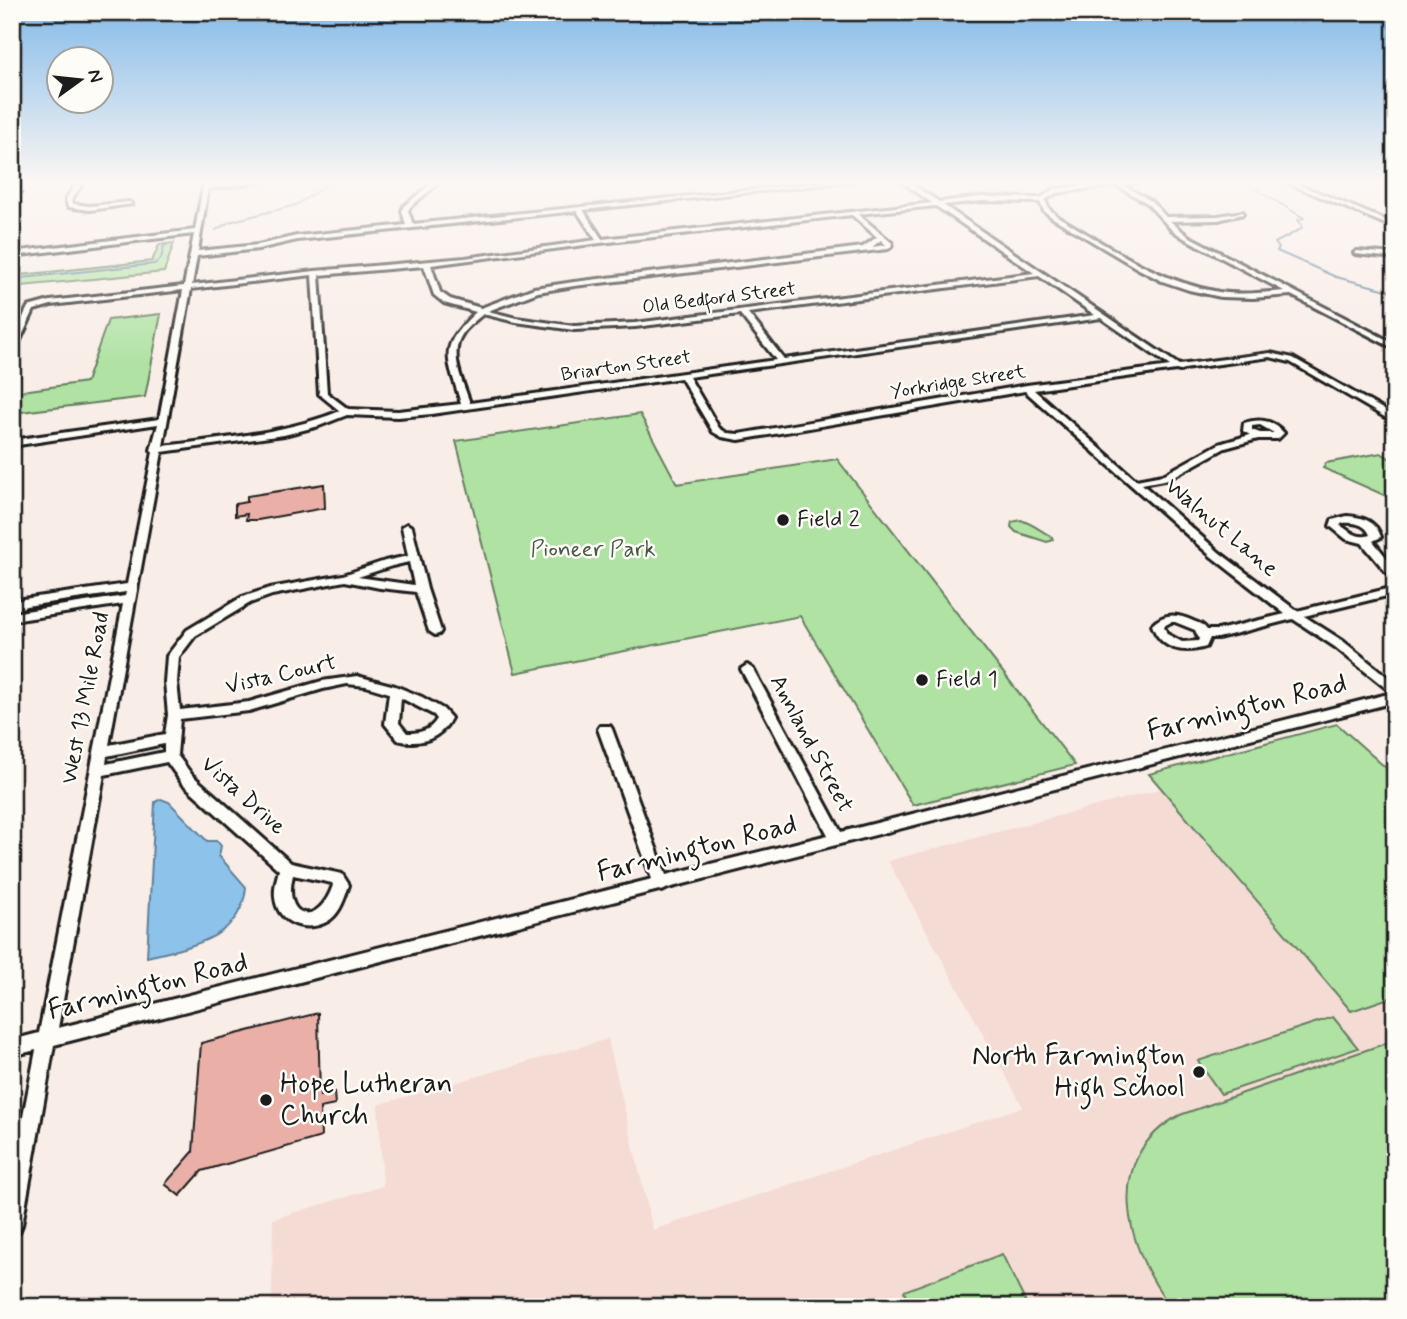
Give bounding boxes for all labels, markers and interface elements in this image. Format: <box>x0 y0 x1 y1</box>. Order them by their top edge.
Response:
north arrow <box>46 46 116 116</box>
text: N <box>81 67 109 85</box>
street label: Old Bedford Street <box>641 276 798 323</box>
street label: Briarton Street <box>559 344 693 388</box>
street label: Yorkridge Street <box>889 359 1028 407</box>
street label: Walnut Lane <box>1158 472 1284 584</box>
place label: Field 2 <box>797 505 860 535</box>
marker: Field 2 <box>775 512 791 528</box>
park label: Pioneer Park <box>530 535 656 565</box>
street label: West 13 Mile Road <box>55 609 117 787</box>
street label: Vista Court <box>223 648 340 702</box>
place label: Field 1 <box>936 665 998 695</box>
street label: Farmington Road <box>1143 665 1351 754</box>
street label: Annland Street <box>762 670 860 818</box>
marker: Field 1 <box>914 672 930 688</box>
street label: Vista Drive <box>194 750 292 842</box>
street label: Farmington Road <box>593 806 801 895</box>
street label: Farmington Road <box>44 944 252 1033</box>
place label: North Farmington High School <box>972 1038 1185 1110</box>
marker: North Farmington High School <box>1191 1064 1207 1080</box>
place label: Hope Lutheran Church <box>280 1066 452 1135</box>
marker: Hope Lutheran Church <box>258 1092 274 1108</box>

